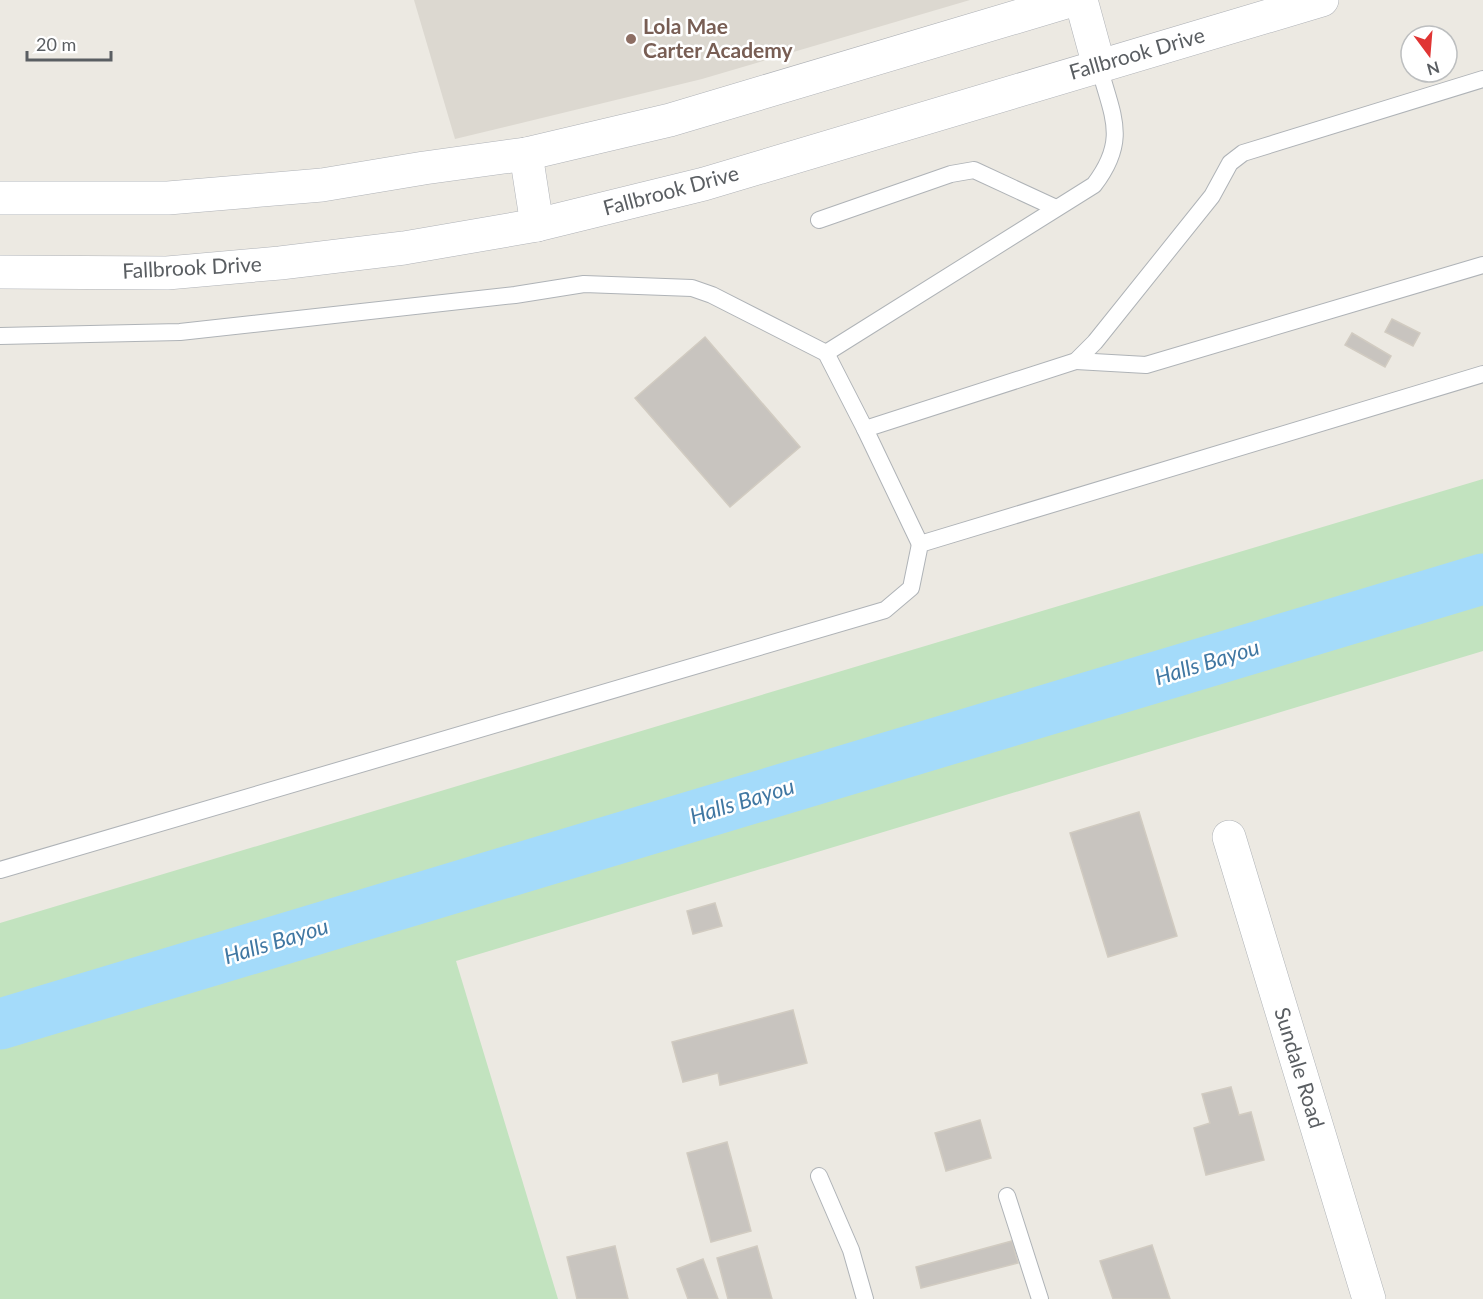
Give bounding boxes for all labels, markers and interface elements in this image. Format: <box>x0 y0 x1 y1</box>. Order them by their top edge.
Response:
place label: Lola Mae Carter Academy <box>643 13 794 62</box>
street label: Fallbrook Drive <box>1066 21 1207 84</box>
scale bar <box>27 24 111 62</box>
north arrow <box>1399 24 1459 84</box>
marker: Lola Mae Carter Academy <box>624 32 638 46</box>
text: 20 m <box>36 33 76 55</box>
text: N <box>1425 58 1442 80</box>
street label: Fallbrook Drive <box>600 159 741 220</box>
street label: Fallbrook Drive <box>122 250 262 283</box>
water label: Halls Bayou <box>1151 633 1262 690</box>
water label: Halls Bayou <box>686 772 797 829</box>
water label: Halls Bayou <box>220 912 331 969</box>
street label: Sundale Road <box>1270 1004 1331 1131</box>

